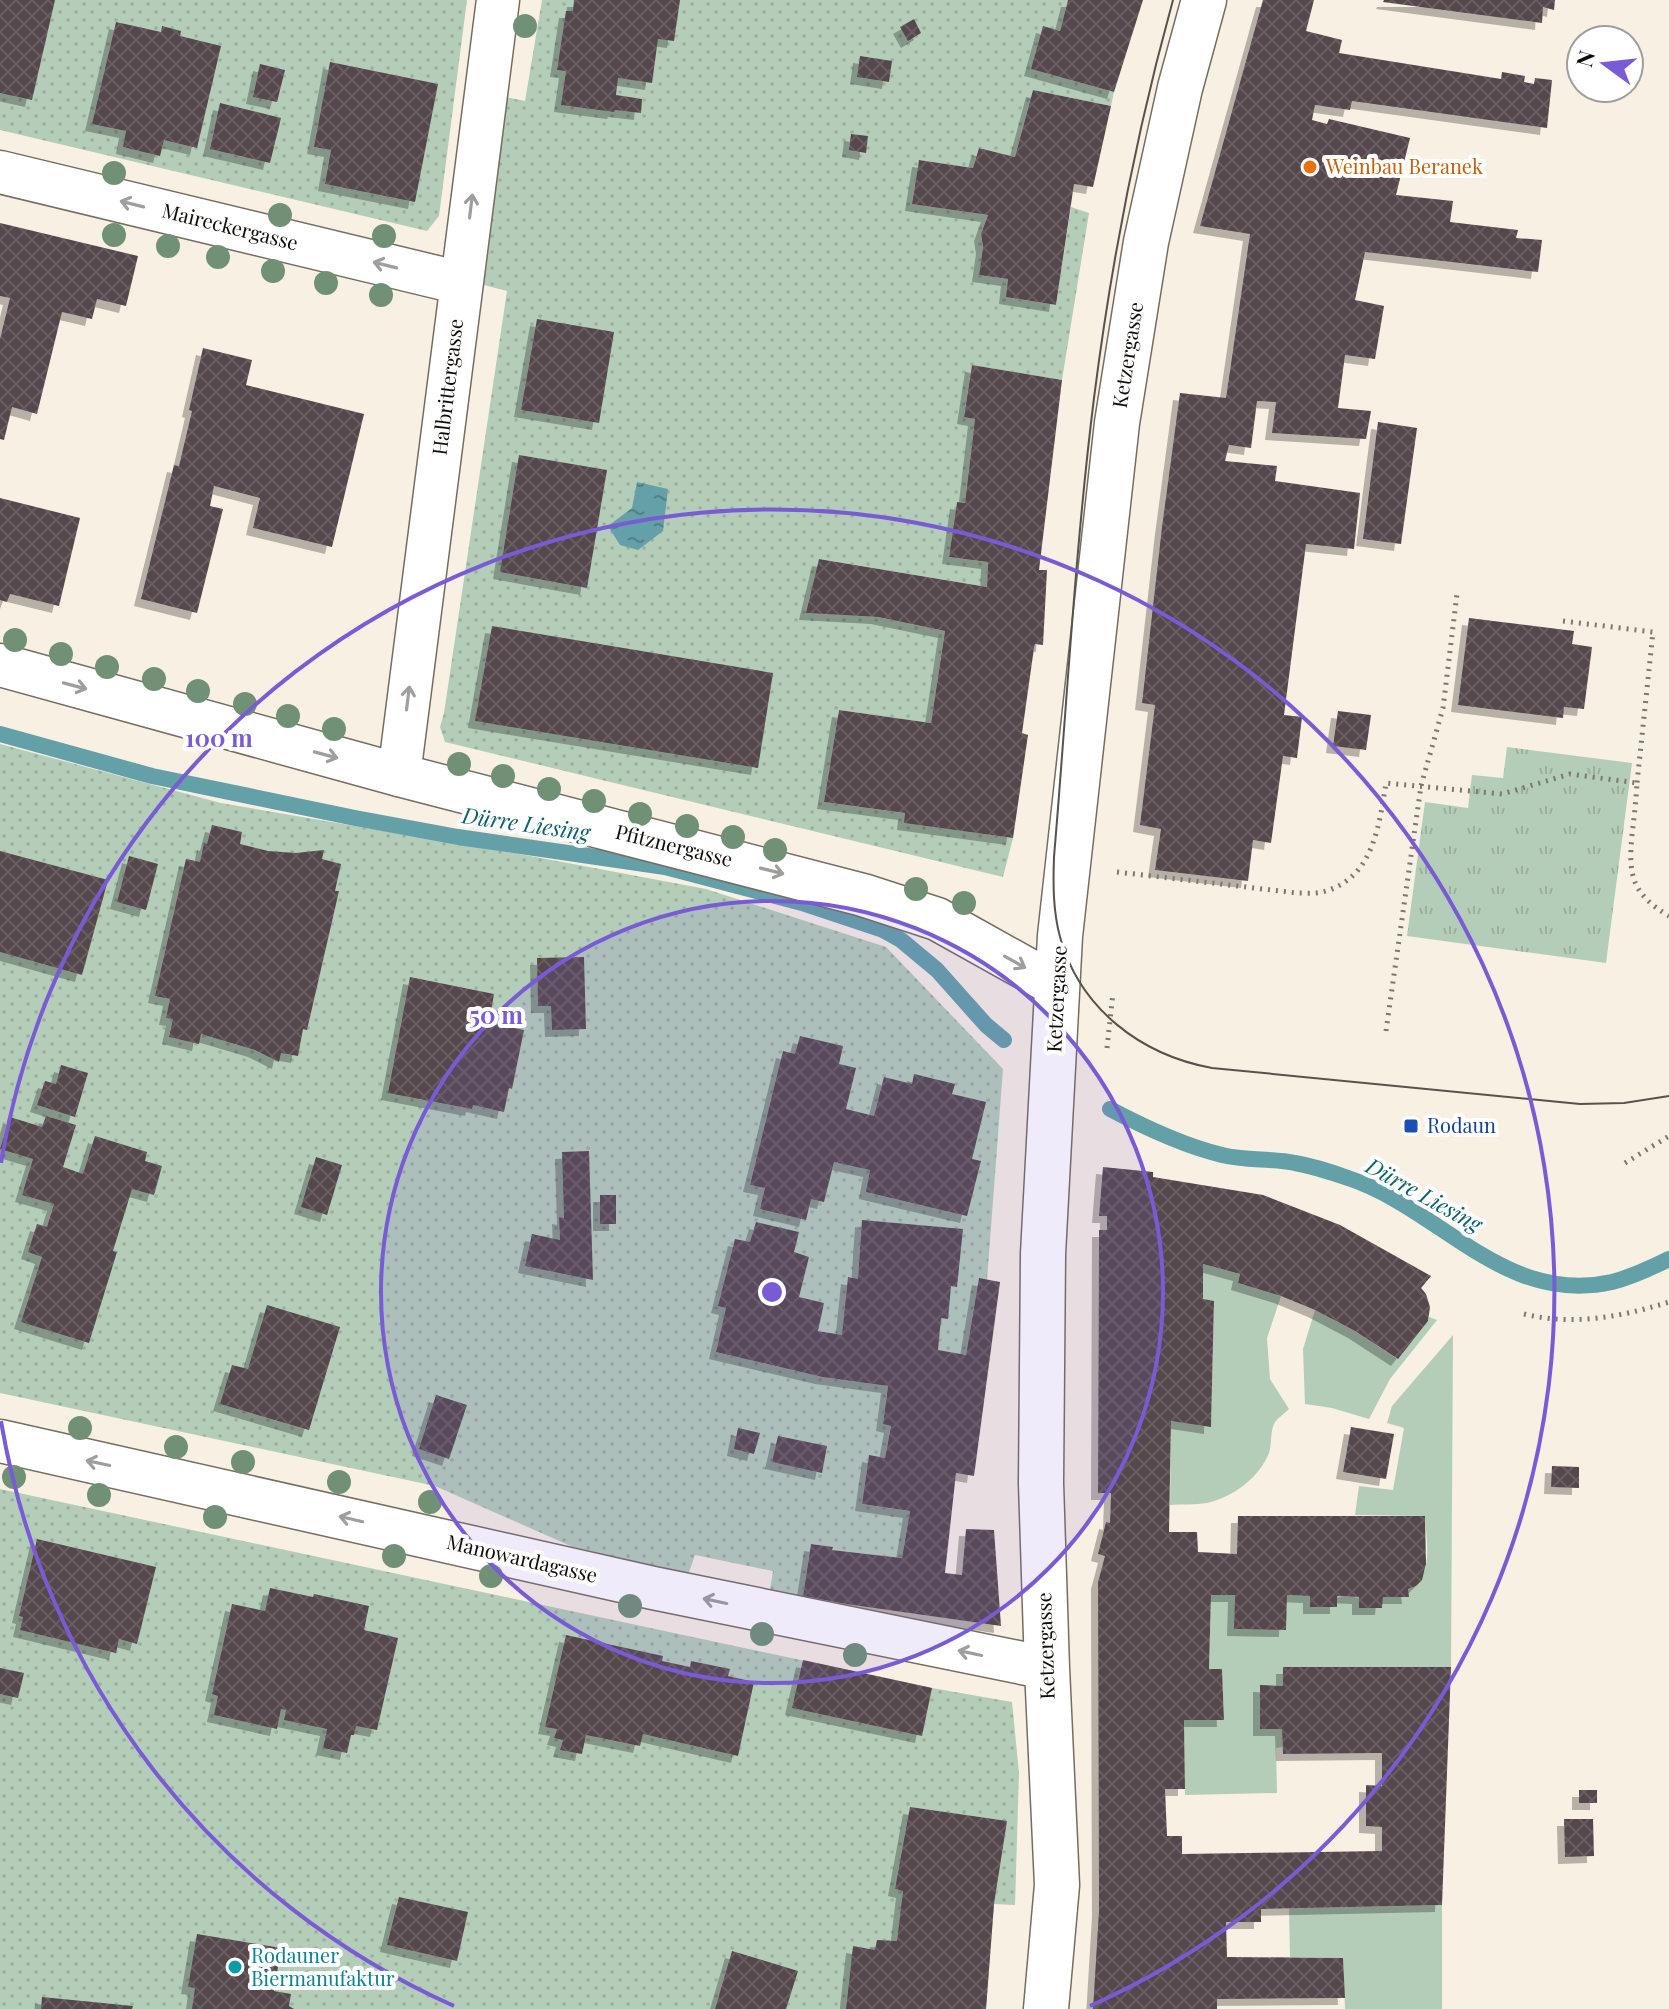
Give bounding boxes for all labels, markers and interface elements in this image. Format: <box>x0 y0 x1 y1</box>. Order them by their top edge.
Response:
north arrow <box>1565 24 1645 104</box>
text: N <box>1568 47 1601 70</box>
place label: Weinbau Beranek <box>1325 152 1483 179</box>
marker: Weinbau Beranek <box>1301 158 1319 176</box>
one-way arrow <box>464 194 479 219</box>
one-way arrow <box>120 195 146 210</box>
street label: Maireckergasse <box>160 196 301 255</box>
one-way arrow <box>373 257 399 272</box>
street label: Ketzergasse <box>1105 300 1148 410</box>
street label: Halbrittergasse <box>425 317 468 457</box>
one-way arrow <box>62 679 88 694</box>
one-way arrow <box>401 685 416 711</box>
text: 100 m <box>185 721 253 753</box>
one-way arrow <box>312 748 338 763</box>
water label: Dürre Liesing <box>459 799 594 847</box>
street label: Pfitznergasse <box>613 817 736 872</box>
one-way arrow <box>759 865 785 880</box>
street label: Ketzergasse <box>1039 945 1072 1053</box>
one-way arrow <box>1002 954 1026 970</box>
text: 50 m <box>469 998 523 1030</box>
place label: Rodaun <box>1427 1111 1496 1138</box>
marker: Rodaun <box>1402 1117 1420 1135</box>
water label: Dürre Liesing <box>1360 1149 1490 1239</box>
centre of rings <box>758 1278 786 1306</box>
one-way arrow <box>85 1455 111 1470</box>
one-way arrow <box>339 1511 365 1526</box>
street label: Manowardagasse <box>444 1527 600 1588</box>
street label: Ketzergasse <box>1029 1592 1060 1700</box>
one-way arrow <box>703 1593 729 1608</box>
one-way arrow <box>958 1645 983 1660</box>
place label: Rodauner Biermanufaktur <box>251 1941 395 1991</box>
marker: Rodauner Biermanufaktur <box>226 1958 244 1976</box>

